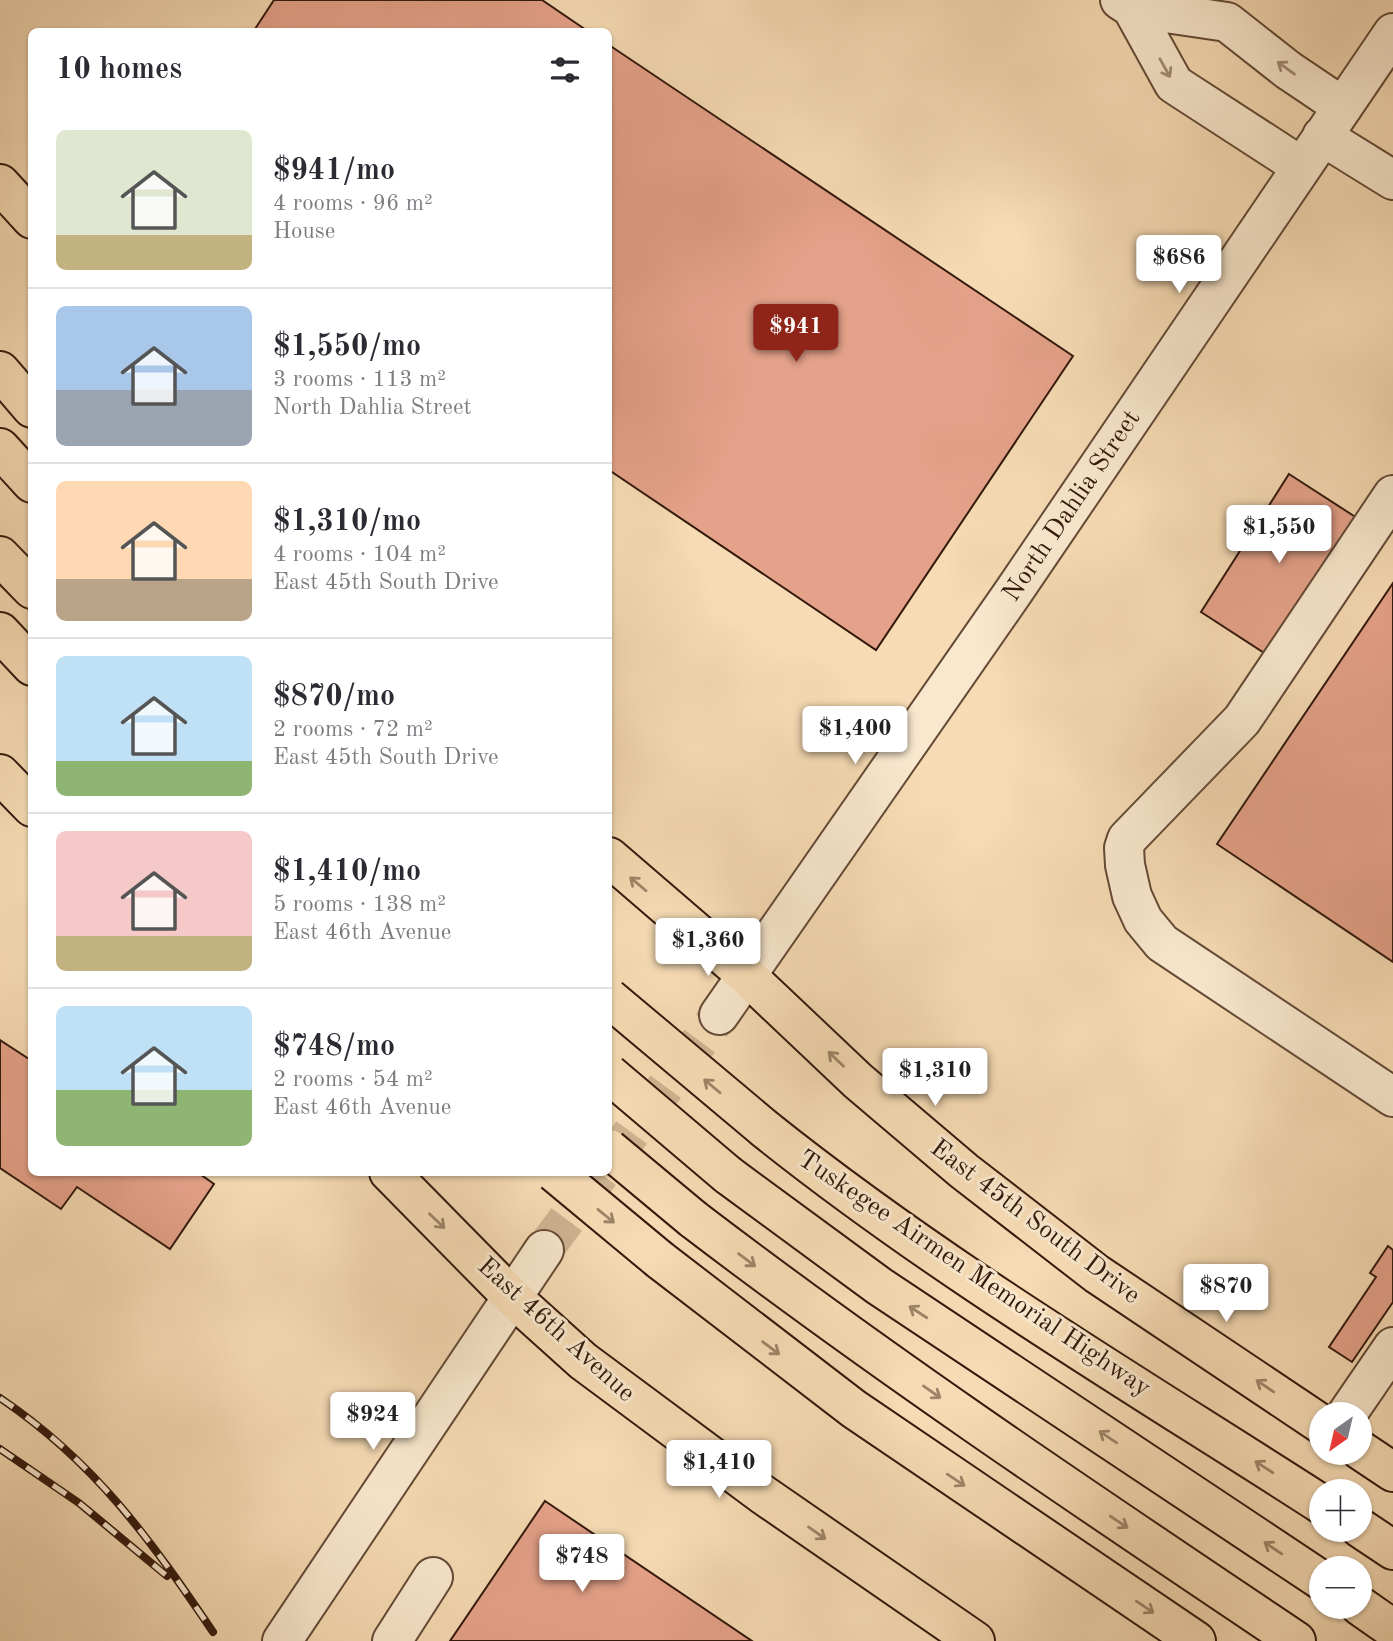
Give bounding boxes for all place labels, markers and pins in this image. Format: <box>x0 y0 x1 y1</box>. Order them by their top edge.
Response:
pin: $686 <box>1138 236 1220 295</box>
pin: $941 <box>755 304 837 364</box>
pin: $1,550 <box>1222 505 1336 565</box>
pin: $1,400 <box>798 706 912 766</box>
pin: $1,360 <box>651 918 765 978</box>
pin: $1,310 <box>878 1048 992 1108</box>
pin: $870 <box>1185 1264 1267 1324</box>
pin: $924 <box>332 1392 414 1452</box>
pin: $1,410 <box>662 1440 776 1500</box>
pin: $748 <box>541 1534 623 1594</box>

